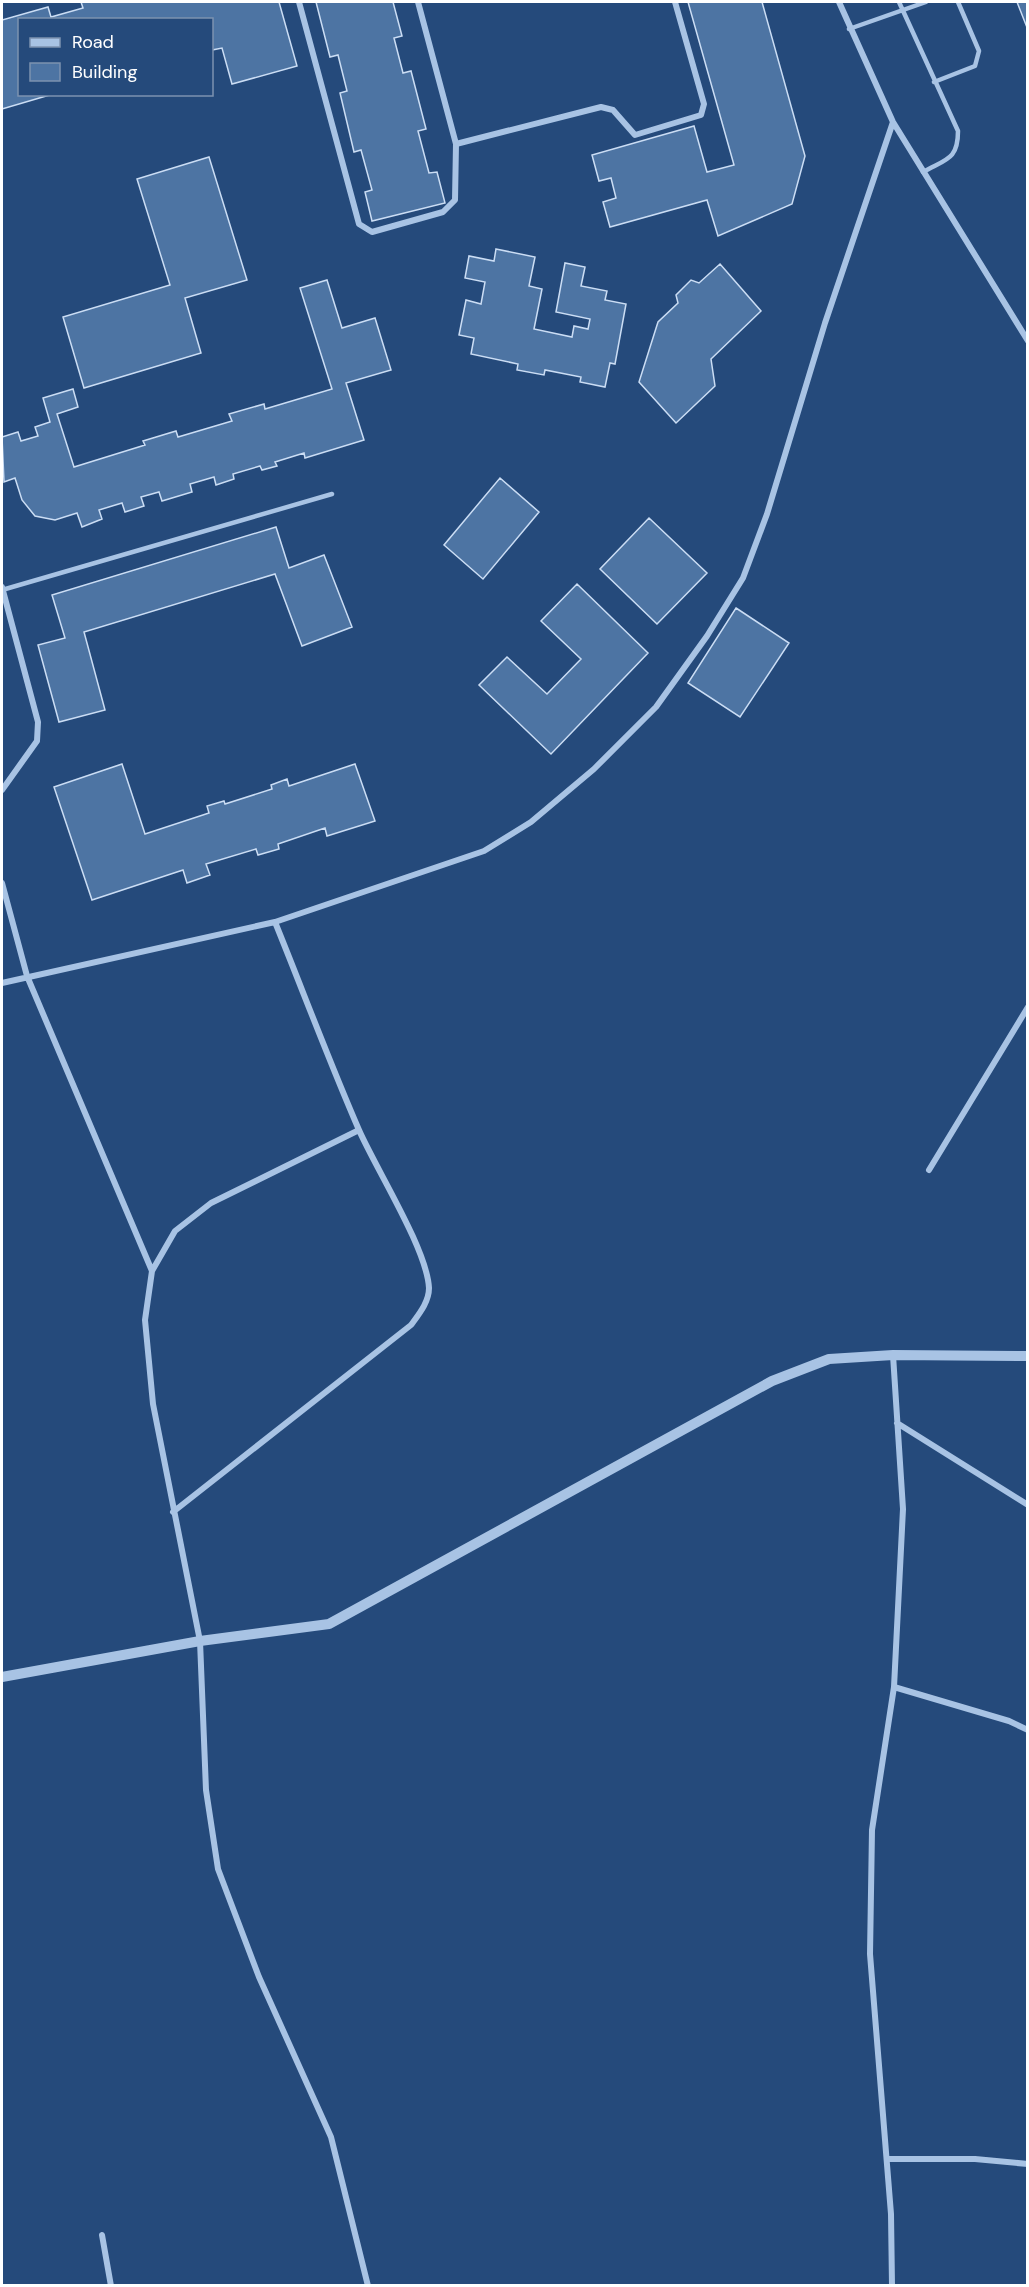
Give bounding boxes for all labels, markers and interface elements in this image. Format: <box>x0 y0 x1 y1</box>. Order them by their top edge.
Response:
legend <box>18 18 213 96</box>
text: Road <box>72 30 114 54</box>
text: Building <box>72 60 137 84</box>

